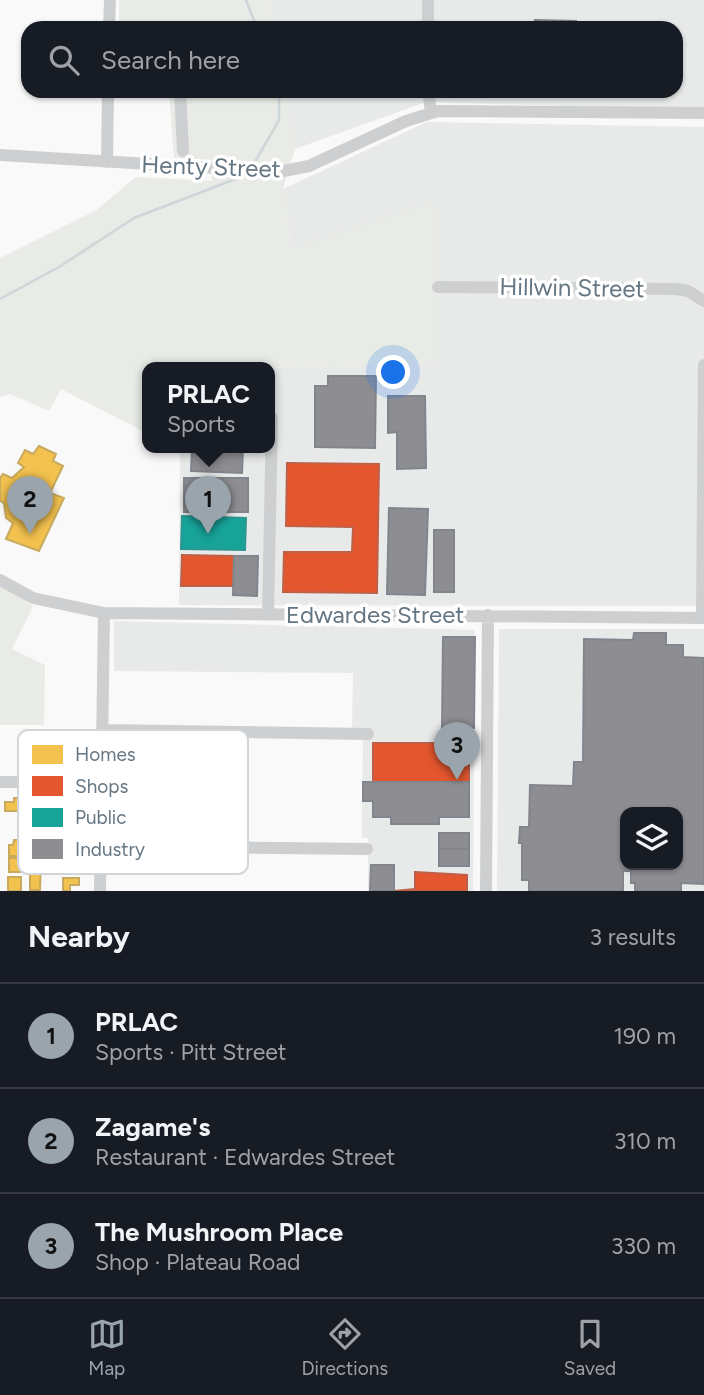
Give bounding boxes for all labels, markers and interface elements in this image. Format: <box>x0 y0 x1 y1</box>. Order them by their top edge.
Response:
search box <box>21 21 683 98</box>
icon: search <box>45 41 83 79</box>
text: Search here <box>101 44 240 76</box>
street label: Henty Street <box>141 150 281 183</box>
street label: Hillwin Street <box>499 272 645 303</box>
your location <box>376 355 410 389</box>
popup <box>142 362 275 453</box>
text: PRLAC <box>167 378 250 410</box>
text: Sports <box>167 410 235 438</box>
pin: 2 <box>7 476 53 534</box>
pin: 1 <box>185 476 231 534</box>
street label: Edwardes Street <box>286 600 464 629</box>
pin: 3 <box>434 722 480 780</box>
legend <box>18 730 248 874</box>
text: Homes <box>75 743 136 766</box>
text: Shops <box>75 775 129 798</box>
text: Public <box>75 806 127 829</box>
map controls <box>620 807 683 870</box>
button: layers <box>620 807 683 870</box>
text: Industry <box>75 838 145 861</box>
text: Nearby <box>28 918 130 955</box>
text: 3 results <box>589 923 676 951</box>
text: PRLAC <box>95 1006 178 1038</box>
text: 1 <box>46 1022 56 1050</box>
text: 190 m <box>613 1022 676 1050</box>
text: Sports · Pitt Street <box>95 1038 287 1066</box>
text: Zagame's <box>95 1111 210 1143</box>
text: 2 <box>44 1127 58 1155</box>
text: 310 m <box>614 1127 676 1155</box>
text: Restaurant · Edwardes Street <box>95 1143 395 1171</box>
text: The Mushroom Place <box>95 1216 343 1248</box>
text: 3 <box>45 1232 57 1260</box>
text: 330 m <box>611 1232 676 1260</box>
text: Shop · Plateau Road <box>95 1248 301 1276</box>
tab: Map <box>88 1315 126 1380</box>
tab: Directions <box>301 1315 388 1380</box>
tab: Saved <box>564 1315 616 1380</box>

